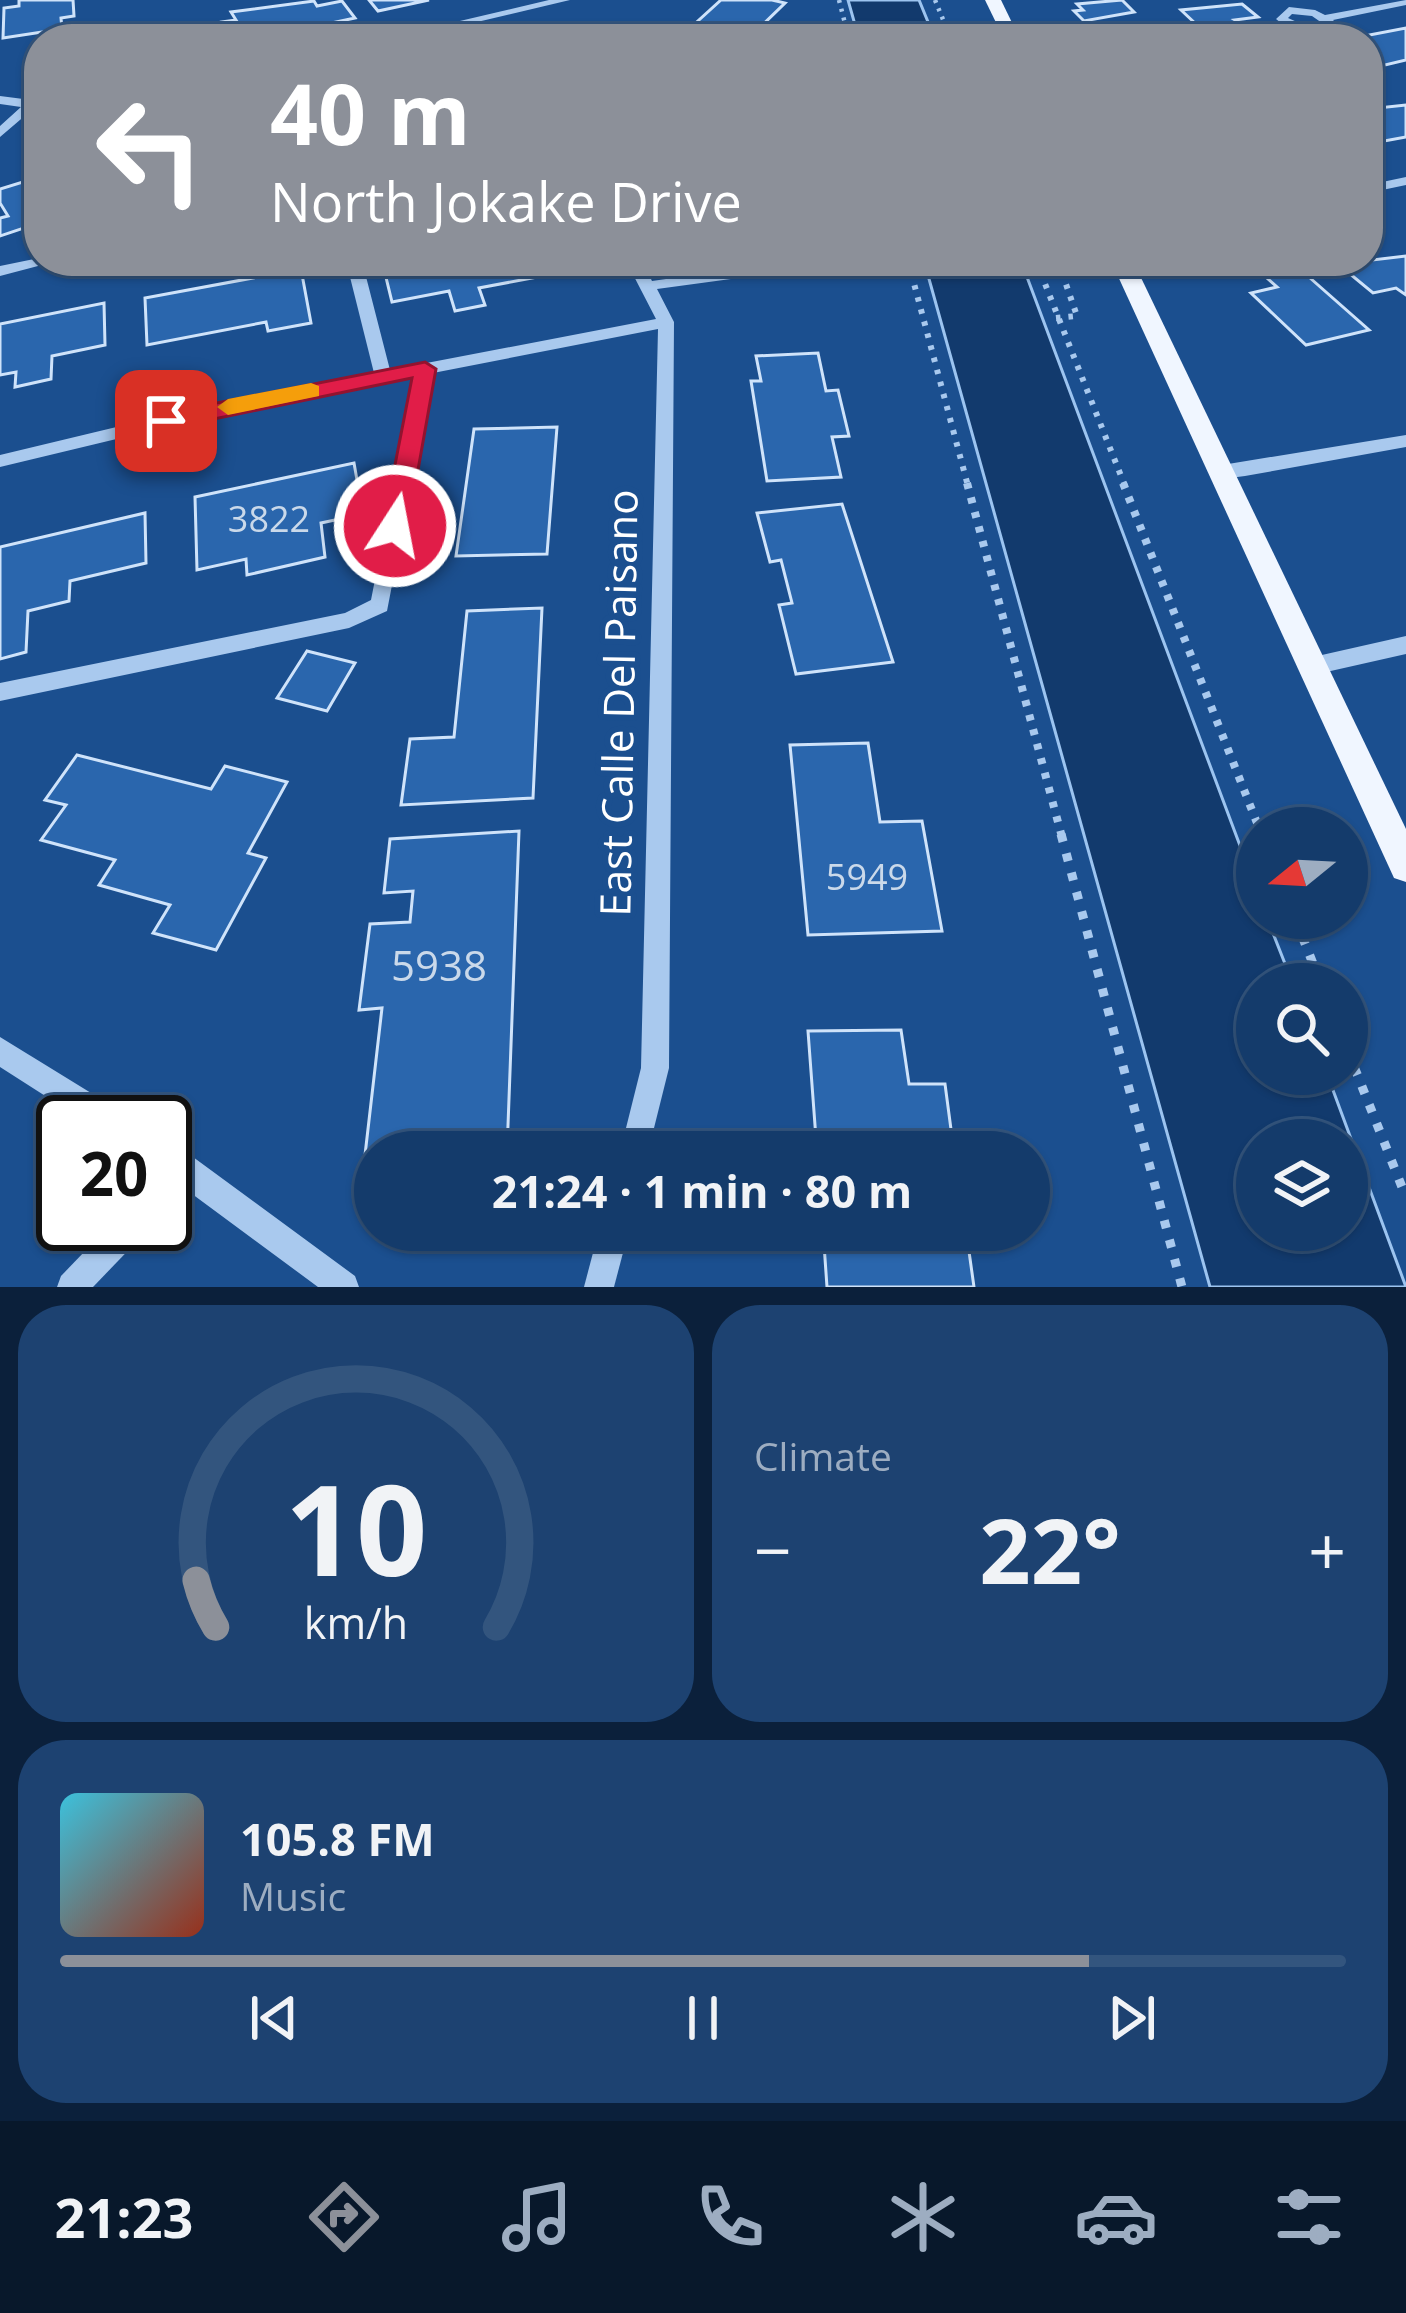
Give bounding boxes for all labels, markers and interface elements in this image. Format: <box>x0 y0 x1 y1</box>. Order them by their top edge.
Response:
text: 40 m <box>270 55 470 170</box>
icon: left <box>72 72 228 228</box>
text: North Jokake Drive <box>270 164 742 238</box>
pin <box>115 370 217 472</box>
icon: arrive <box>133 388 199 454</box>
position arrow <box>332 463 458 589</box>
street label: East Calle Del Paisano <box>585 489 650 917</box>
house number: 3822 <box>228 494 310 543</box>
north arrow <box>1236 807 1368 939</box>
map controls <box>1236 807 1368 1251</box>
house number: 5949 <box>826 852 908 901</box>
house number: 5938 <box>391 936 487 993</box>
button: search <box>1236 963 1368 1095</box>
speed limit sign: 20 <box>36 1095 192 1251</box>
button: layers <box>1236 1119 1368 1251</box>
text: 21:24 · 1 min · 80 m <box>492 1160 912 1221</box>
text: Climate <box>754 1429 892 1482</box>
text: 10 <box>285 1443 427 1613</box>
text: 22° <box>979 1488 1121 1610</box>
text: − <box>754 1504 792 1594</box>
text: + <box>1308 1504 1346 1594</box>
text: km/h <box>304 1592 408 1651</box>
text: 105.8 FM <box>240 1808 435 1869</box>
text: Music <box>240 1869 346 1922</box>
icon: previous <box>241 1985 307 2051</box>
icon: pause <box>670 1985 736 2051</box>
icon: next <box>1099 1985 1165 2051</box>
icon: directions <box>302 2175 386 2259</box>
icon: music <box>495 2175 579 2259</box>
icon: phone <box>688 2175 772 2259</box>
icon: climate <box>881 2175 965 2259</box>
icon: car <box>1074 2175 1158 2259</box>
icon: filters <box>1267 2175 1351 2259</box>
text: 21:23 <box>55 2180 193 2254</box>

